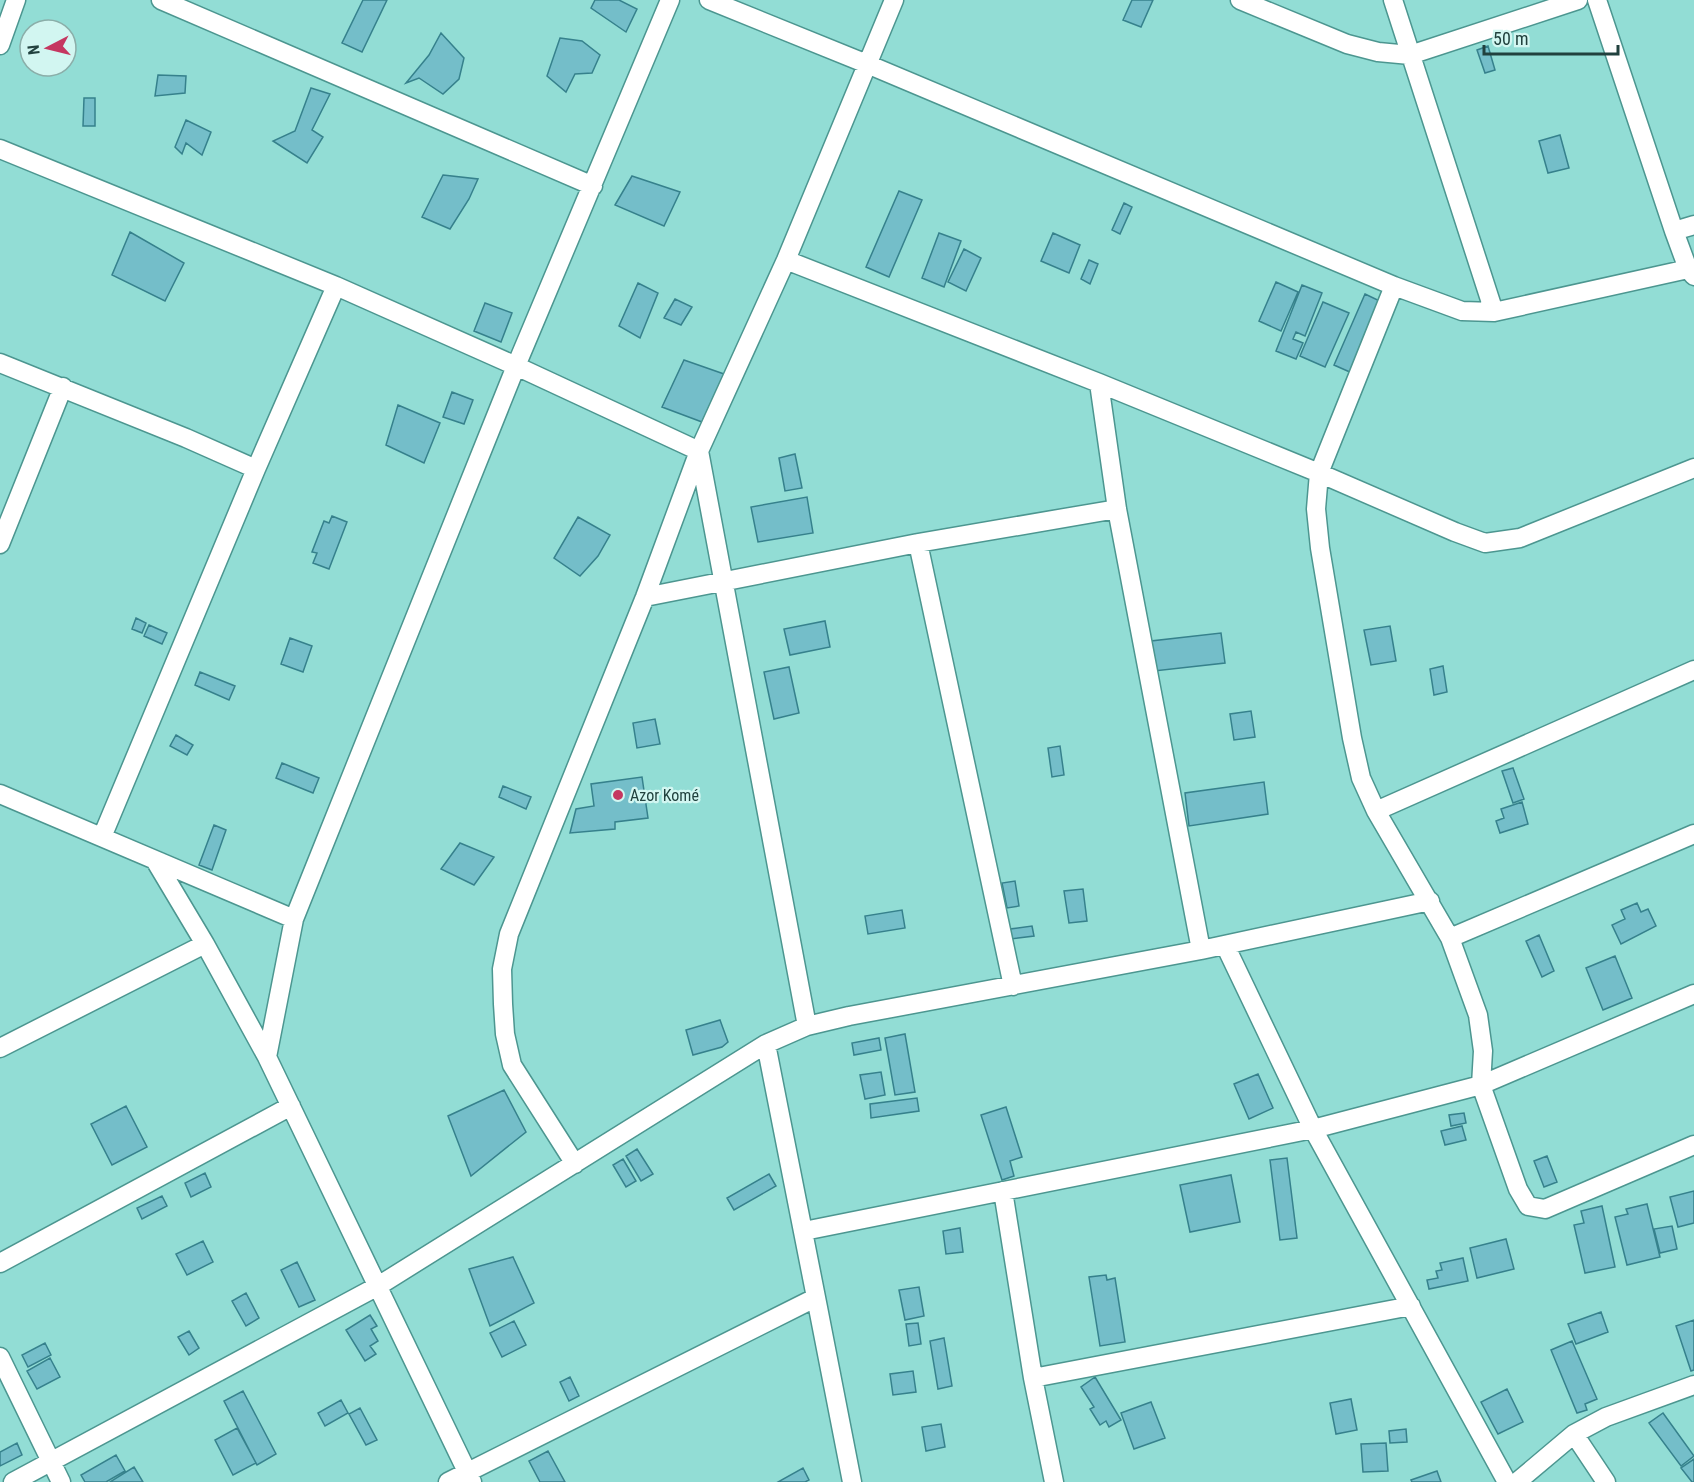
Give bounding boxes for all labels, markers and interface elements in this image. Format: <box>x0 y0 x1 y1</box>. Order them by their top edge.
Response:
north arrow <box>18 18 78 78</box>
scale bar <box>1484 18 1618 56</box>
text: 50 m <box>1493 28 1528 49</box>
text: N <box>24 44 44 56</box>
place label: Azor Komé <box>630 786 699 805</box>
marker: Azor Komé <box>611 788 625 802</box>

